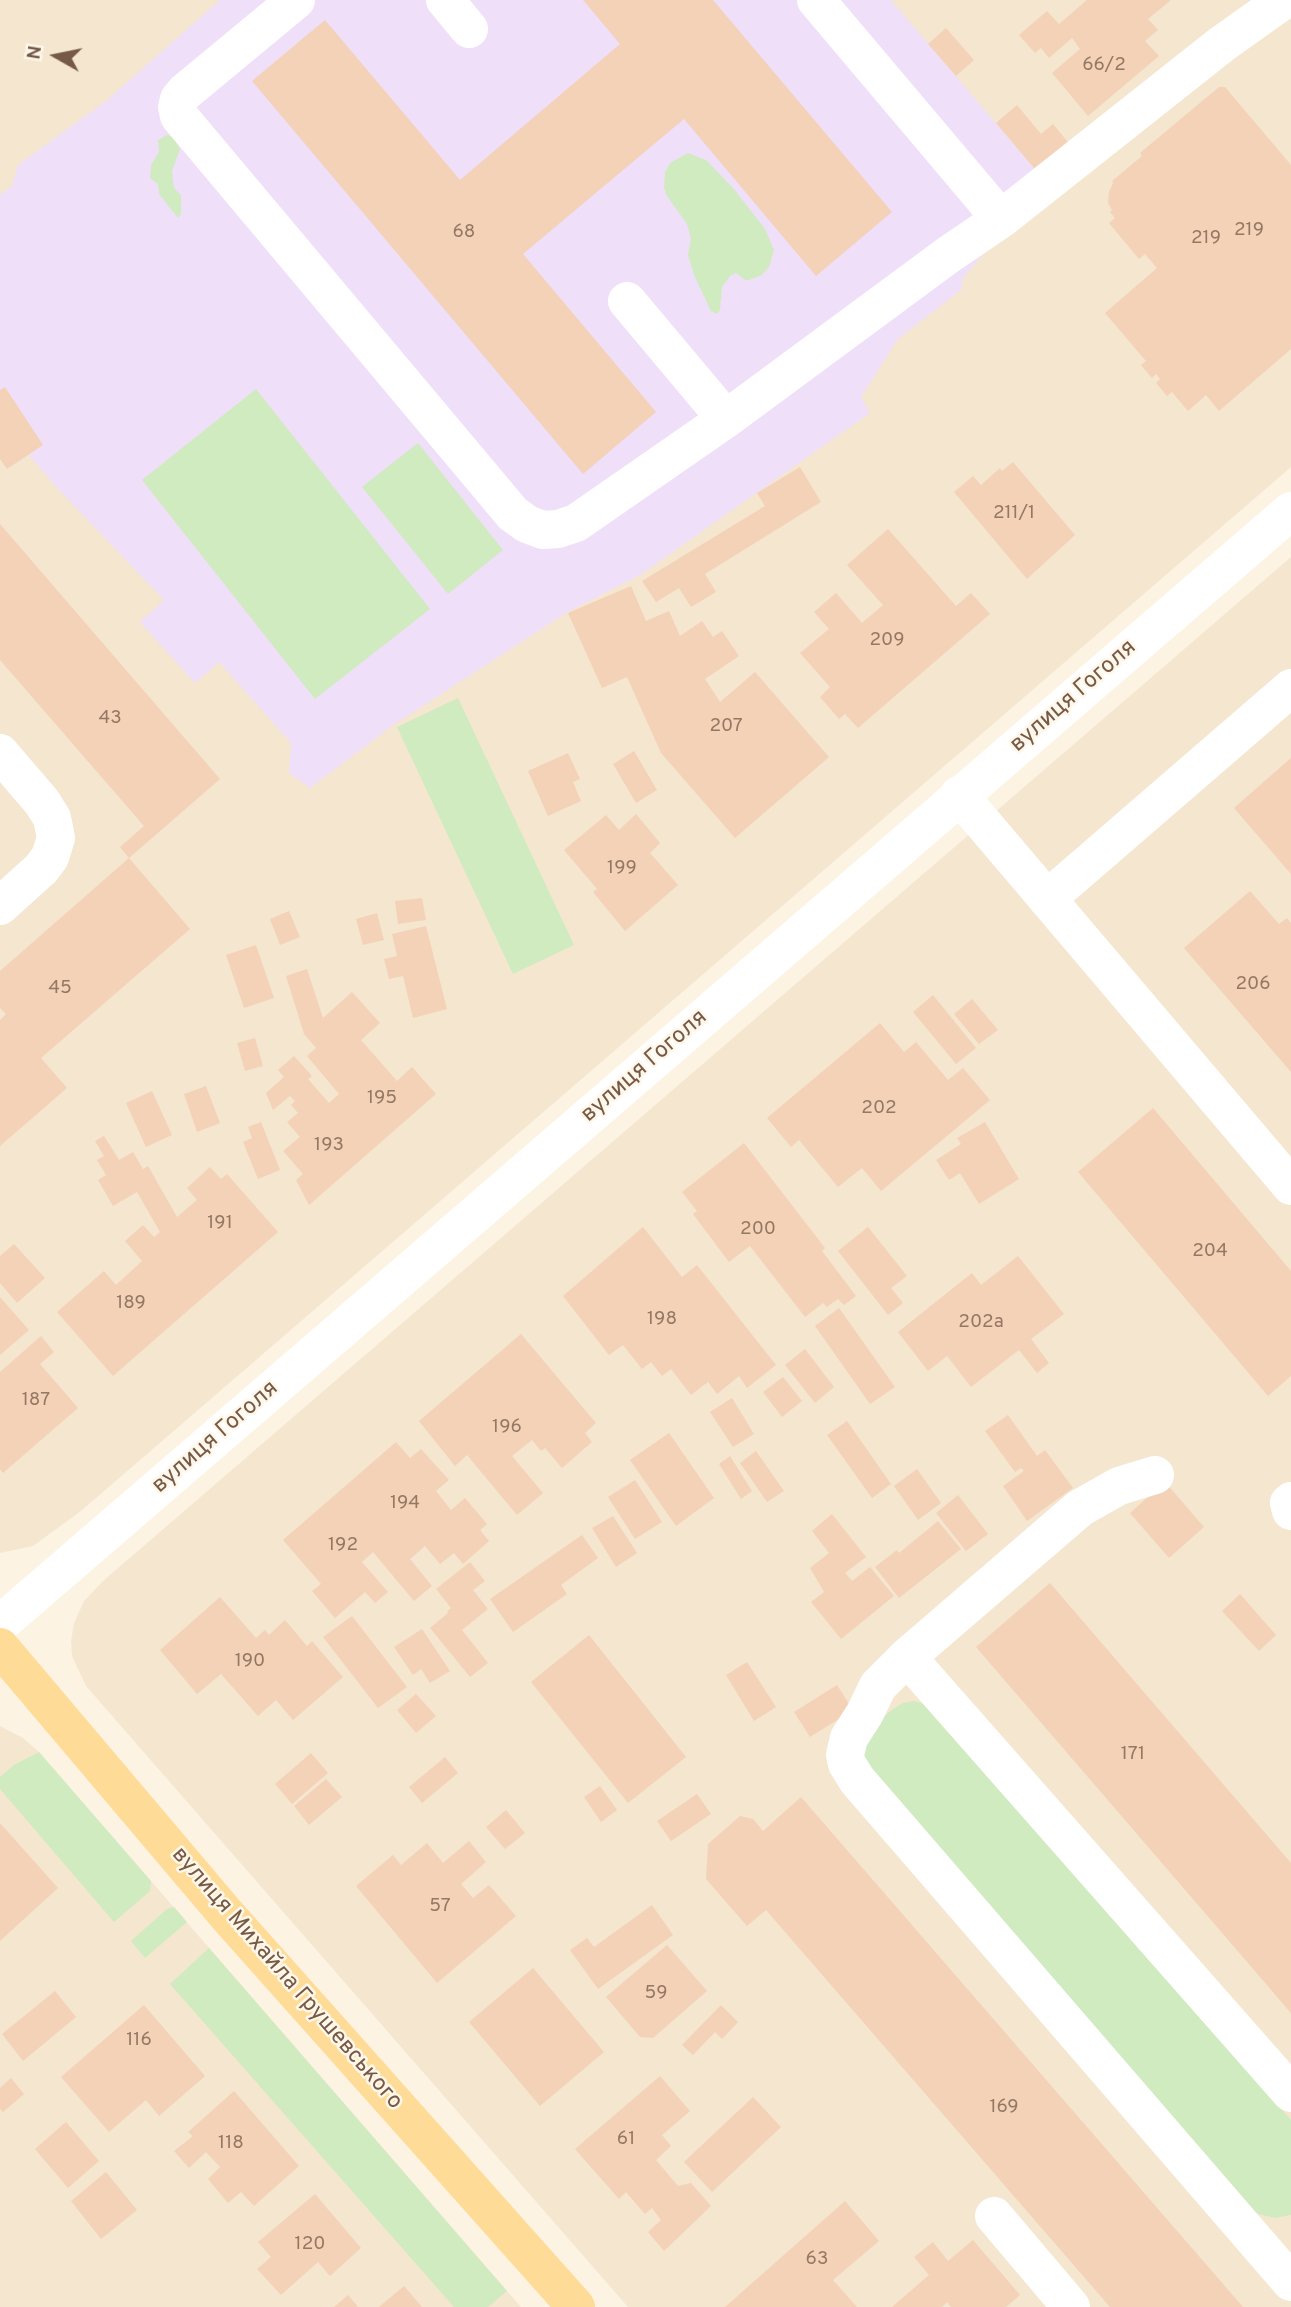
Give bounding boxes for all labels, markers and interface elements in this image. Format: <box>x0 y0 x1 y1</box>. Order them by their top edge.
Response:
north arrow <box>21 21 91 91</box>
text: N <box>22 44 48 61</box>
house number: 66/2 <box>1082 55 1126 77</box>
house number: 219 <box>1234 220 1264 242</box>
house number: 68 <box>453 222 475 244</box>
house number: 219 <box>1191 228 1221 250</box>
house number: 211/1 <box>993 503 1035 525</box>
house number: 209 <box>869 630 905 652</box>
street label: вулиця Гоголя <box>1005 635 1143 759</box>
house number: 43 <box>98 708 122 730</box>
house number: 207 <box>709 716 743 738</box>
house number: 199 <box>607 858 637 880</box>
house number: 206 <box>1235 974 1271 996</box>
house number: 45 <box>48 978 72 1000</box>
street label: вулиця Гоголя <box>576 1005 714 1129</box>
house number: 195 <box>367 1088 397 1110</box>
house number: 202 <box>861 1098 897 1120</box>
house number: 193 <box>314 1135 344 1157</box>
house number: 191 <box>207 1213 233 1235</box>
house number: 200 <box>740 1219 776 1241</box>
house number: 204 <box>1192 1241 1228 1263</box>
house number: 189 <box>116 1293 146 1315</box>
house number: 198 <box>647 1309 677 1331</box>
house number: 202а <box>958 1312 1004 1334</box>
street label: вулиця Гоголя <box>147 1376 285 1500</box>
house number: 187 <box>22 1390 50 1412</box>
house number: 196 <box>492 1417 522 1439</box>
house number: 194 <box>390 1493 420 1515</box>
house number: 192 <box>328 1535 358 1557</box>
house number: 190 <box>235 1651 265 1673</box>
house number: 171 <box>1121 1744 1145 1766</box>
street label: вулиця Михайла Грушевського <box>164 1842 408 2116</box>
house number: 57 <box>429 1896 451 1918</box>
house number: 59 <box>645 1983 667 2005</box>
house number: 116 <box>126 2030 152 2052</box>
house number: 169 <box>989 2097 1019 2119</box>
house number: 61 <box>617 2129 635 2151</box>
house number: 118 <box>218 2133 244 2155</box>
house number: 120 <box>295 2234 325 2256</box>
house number: 63 <box>806 2249 828 2271</box>

